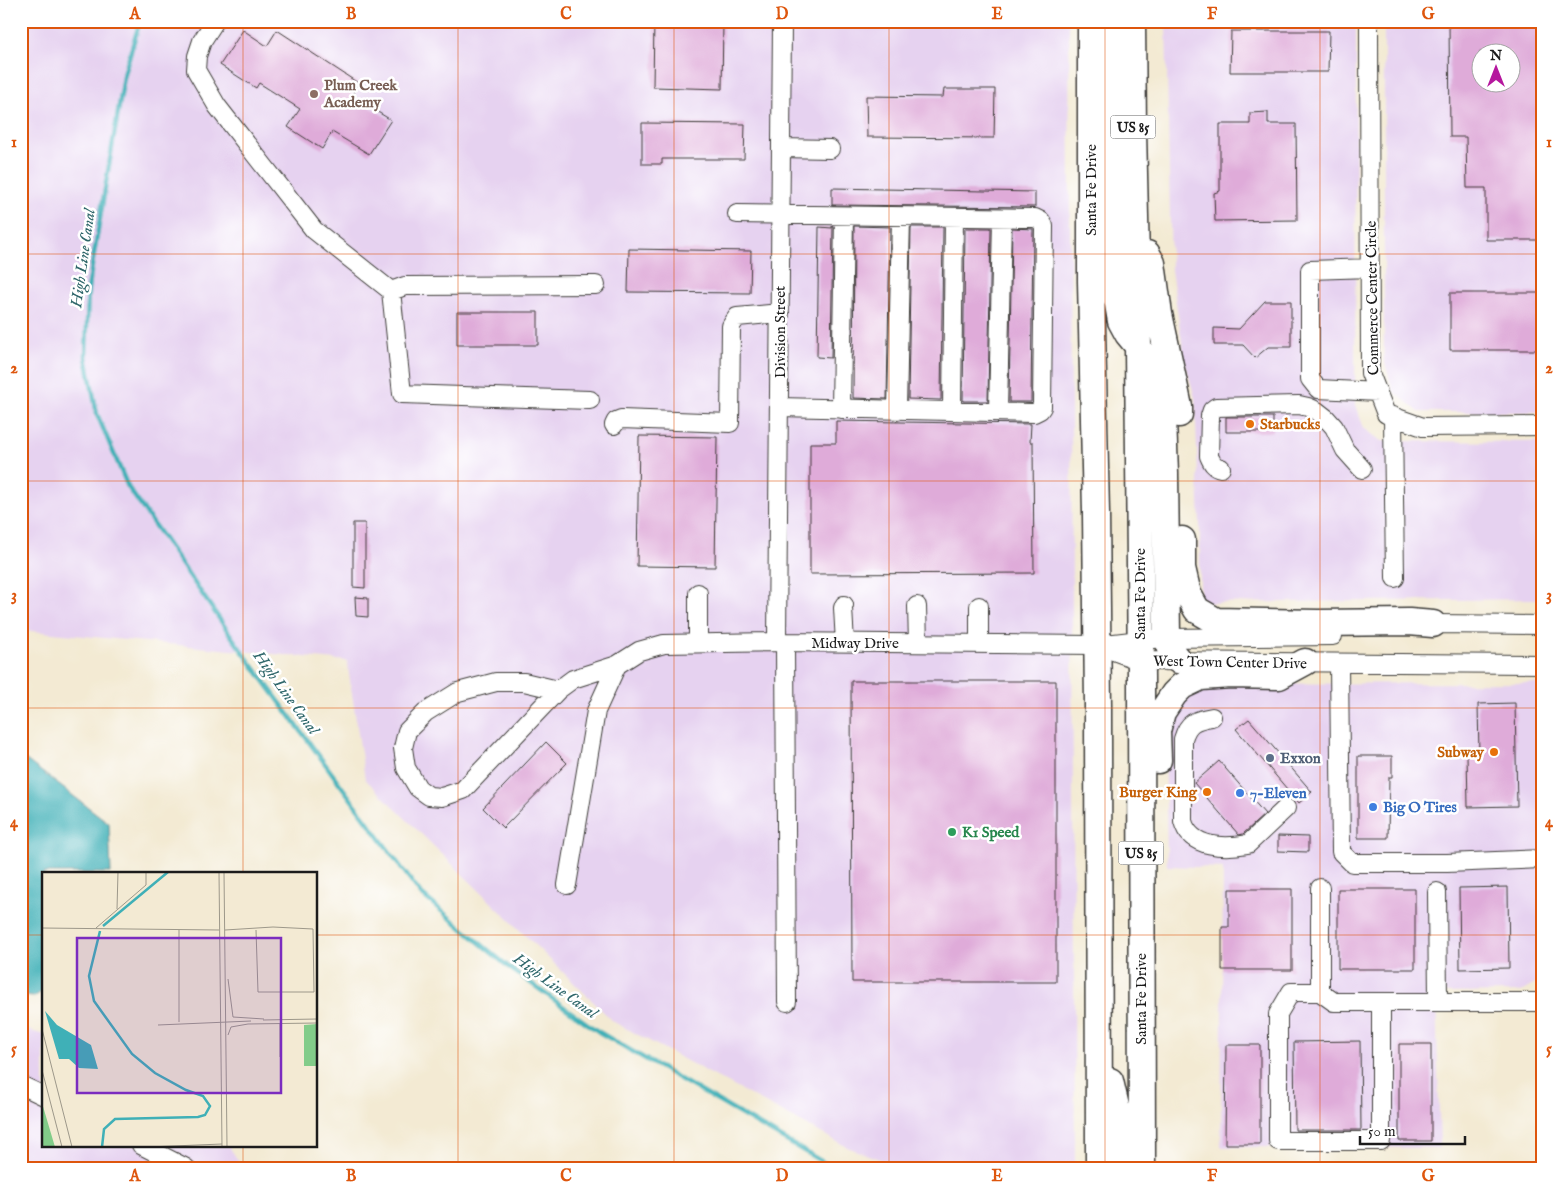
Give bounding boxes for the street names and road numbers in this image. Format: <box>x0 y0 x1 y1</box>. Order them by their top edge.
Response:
road number: US 85 <box>1110 115 1156 138</box>
street label: Santa Fe Drive <box>1082 144 1101 236</box>
street label: Commerce Center Circle <box>1362 220 1383 376</box>
street label: Division Street <box>771 286 790 378</box>
street label: Santa Fe Drive <box>1131 548 1150 640</box>
street label: Midway Drive <box>811 634 899 653</box>
street label: West Town Center Drive <box>1153 652 1307 673</box>
road number: US 85 <box>1118 841 1164 864</box>
street label: Santa Fe Drive <box>1132 953 1151 1045</box>

